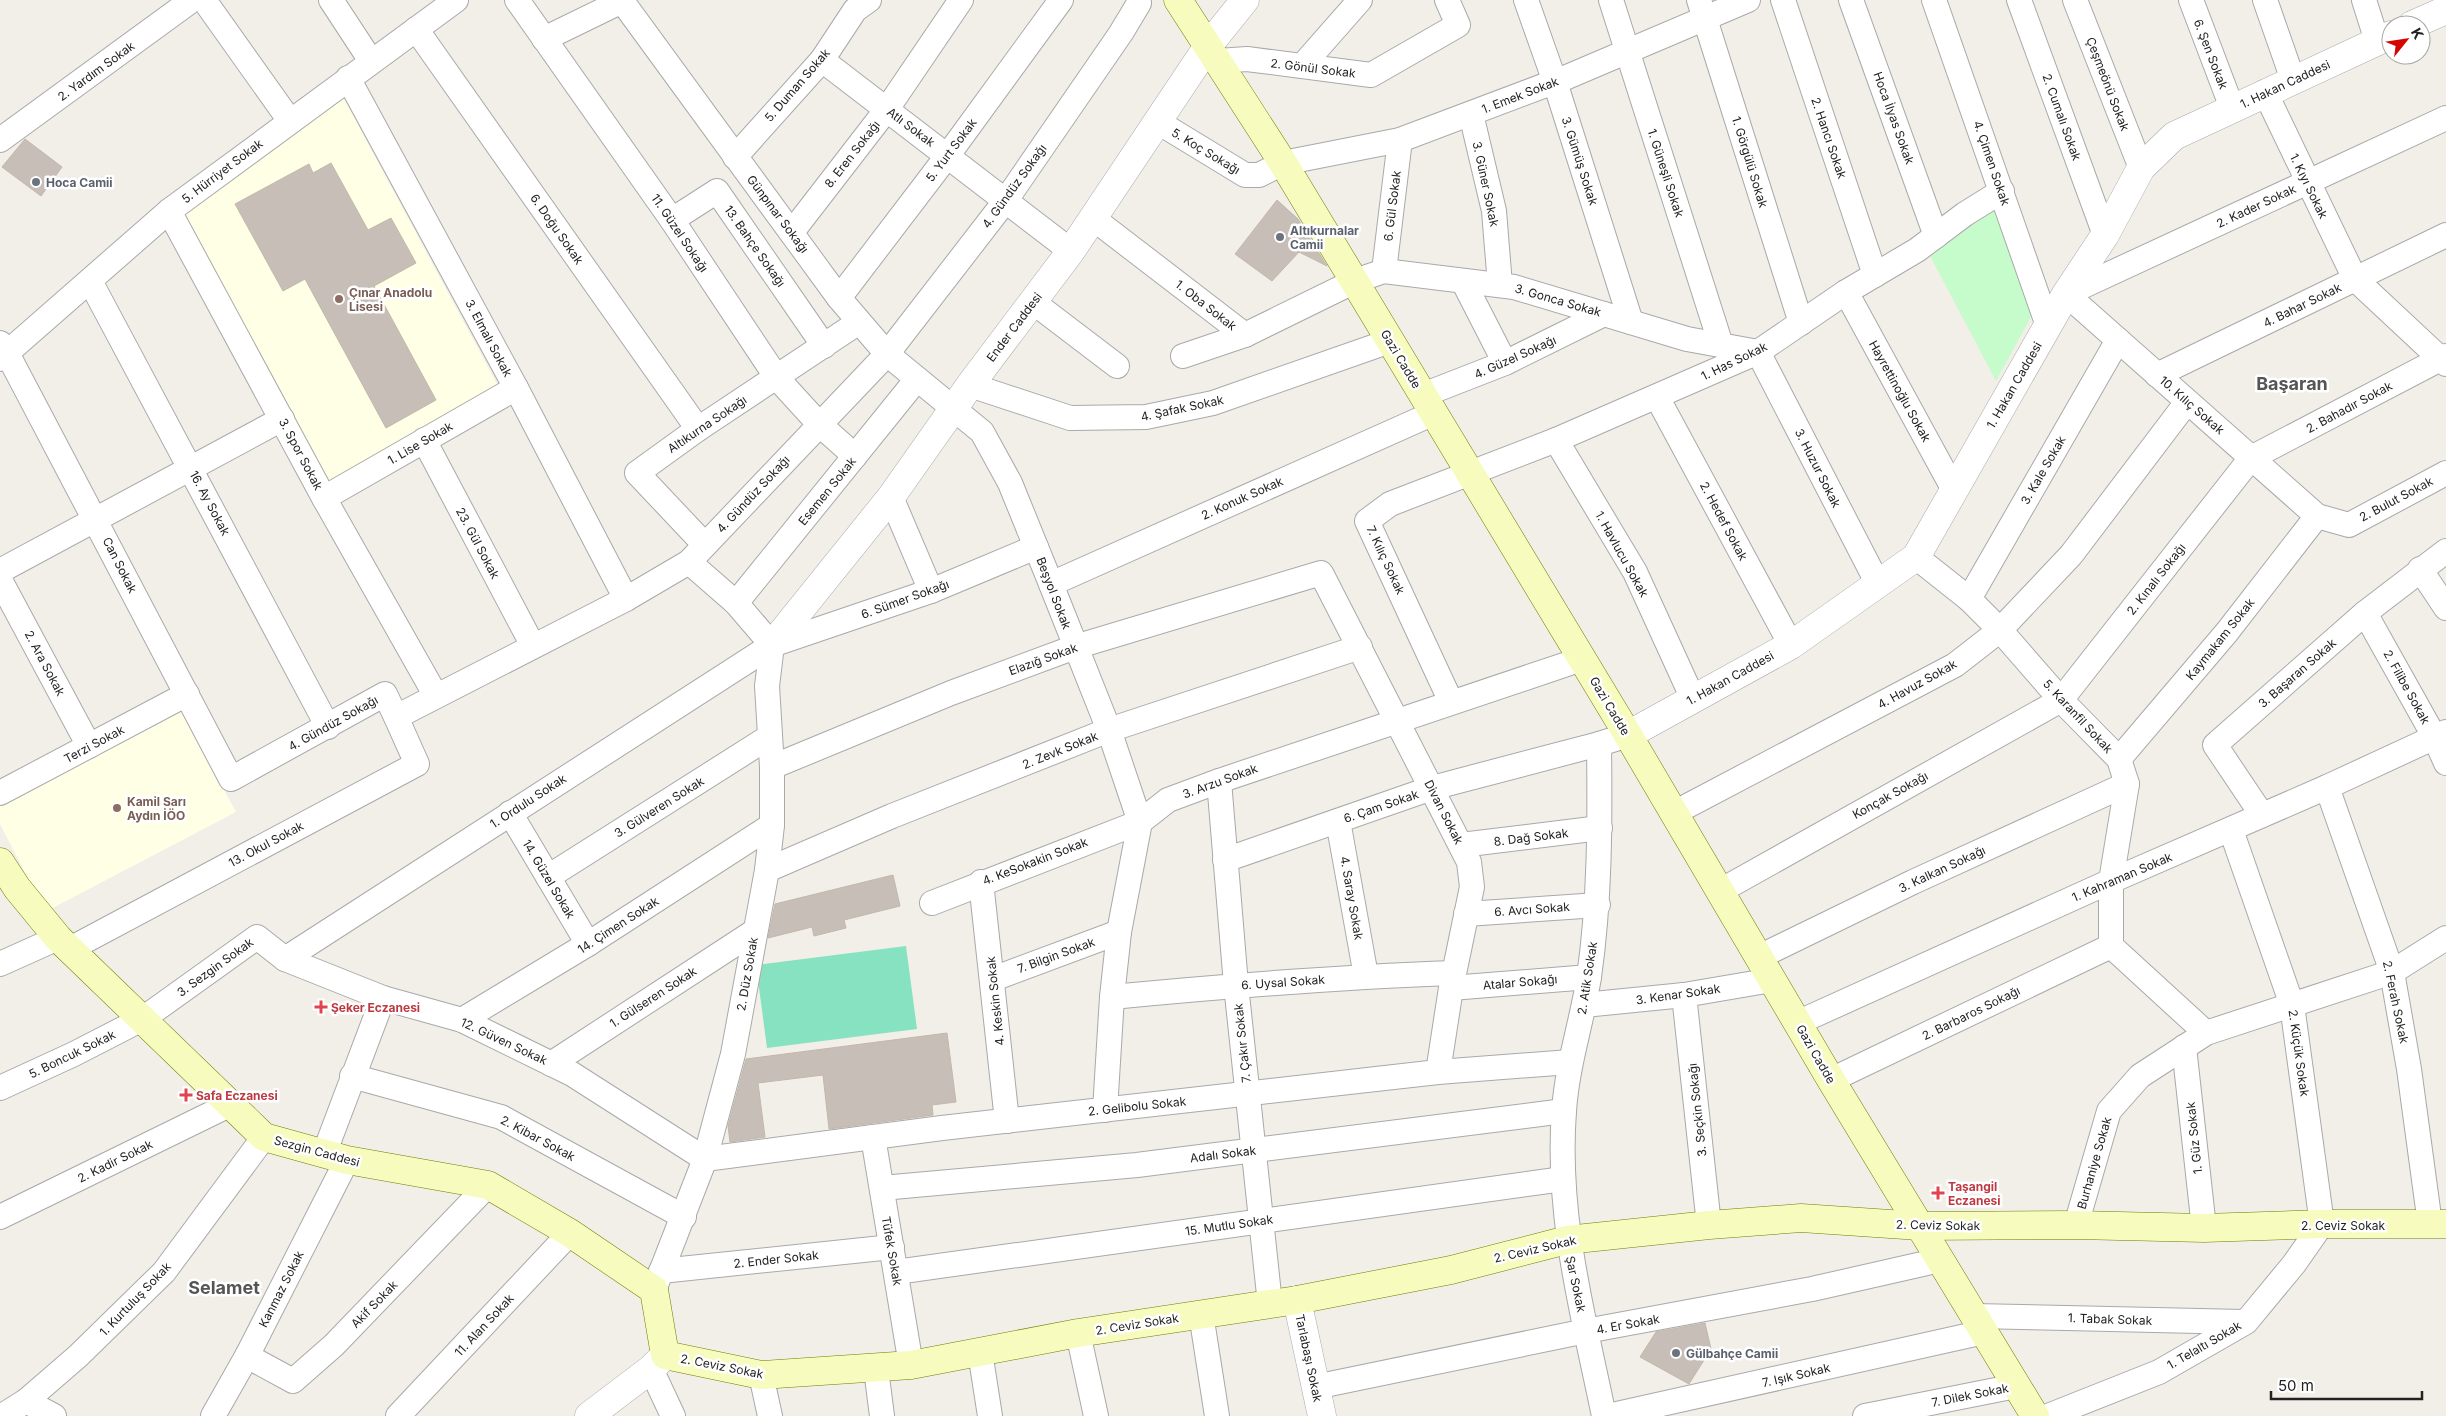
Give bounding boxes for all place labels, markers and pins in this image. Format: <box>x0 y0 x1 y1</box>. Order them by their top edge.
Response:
place label: Hoca Camii <box>46 175 113 190</box>
marker: Hoca Camii <box>30 176 42 188</box>
place label: Altıkurnalar Camii <box>1290 223 1359 252</box>
marker: Altıkurnalar Camii <box>1274 231 1286 243</box>
place label: Çınar Anadolu Lisesi <box>349 285 432 314</box>
marker: Çınar Anadolu Lisesi <box>333 293 345 305</box>
place label: Kamil Sarı Aydın İÖO <box>127 794 186 823</box>
marker: Kamil Sarı Aydın İÖO <box>111 802 123 814</box>
place label: Şeker Eczanesi <box>331 1000 420 1015</box>
marker: Şeker Eczanesi <box>315 1001 327 1013</box>
place label: Safa Eczanesi <box>196 1088 278 1103</box>
marker: Safa Eczanesi <box>180 1089 192 1101</box>
place label: Taşangil Eczanesi <box>1948 1179 2001 1208</box>
marker: Taşangil Eczanesi <box>1932 1187 1944 1199</box>
place label: Gülbahçe Camii <box>1686 1346 1778 1361</box>
marker: Gülbahçe Camii <box>1670 1347 1682 1359</box>

